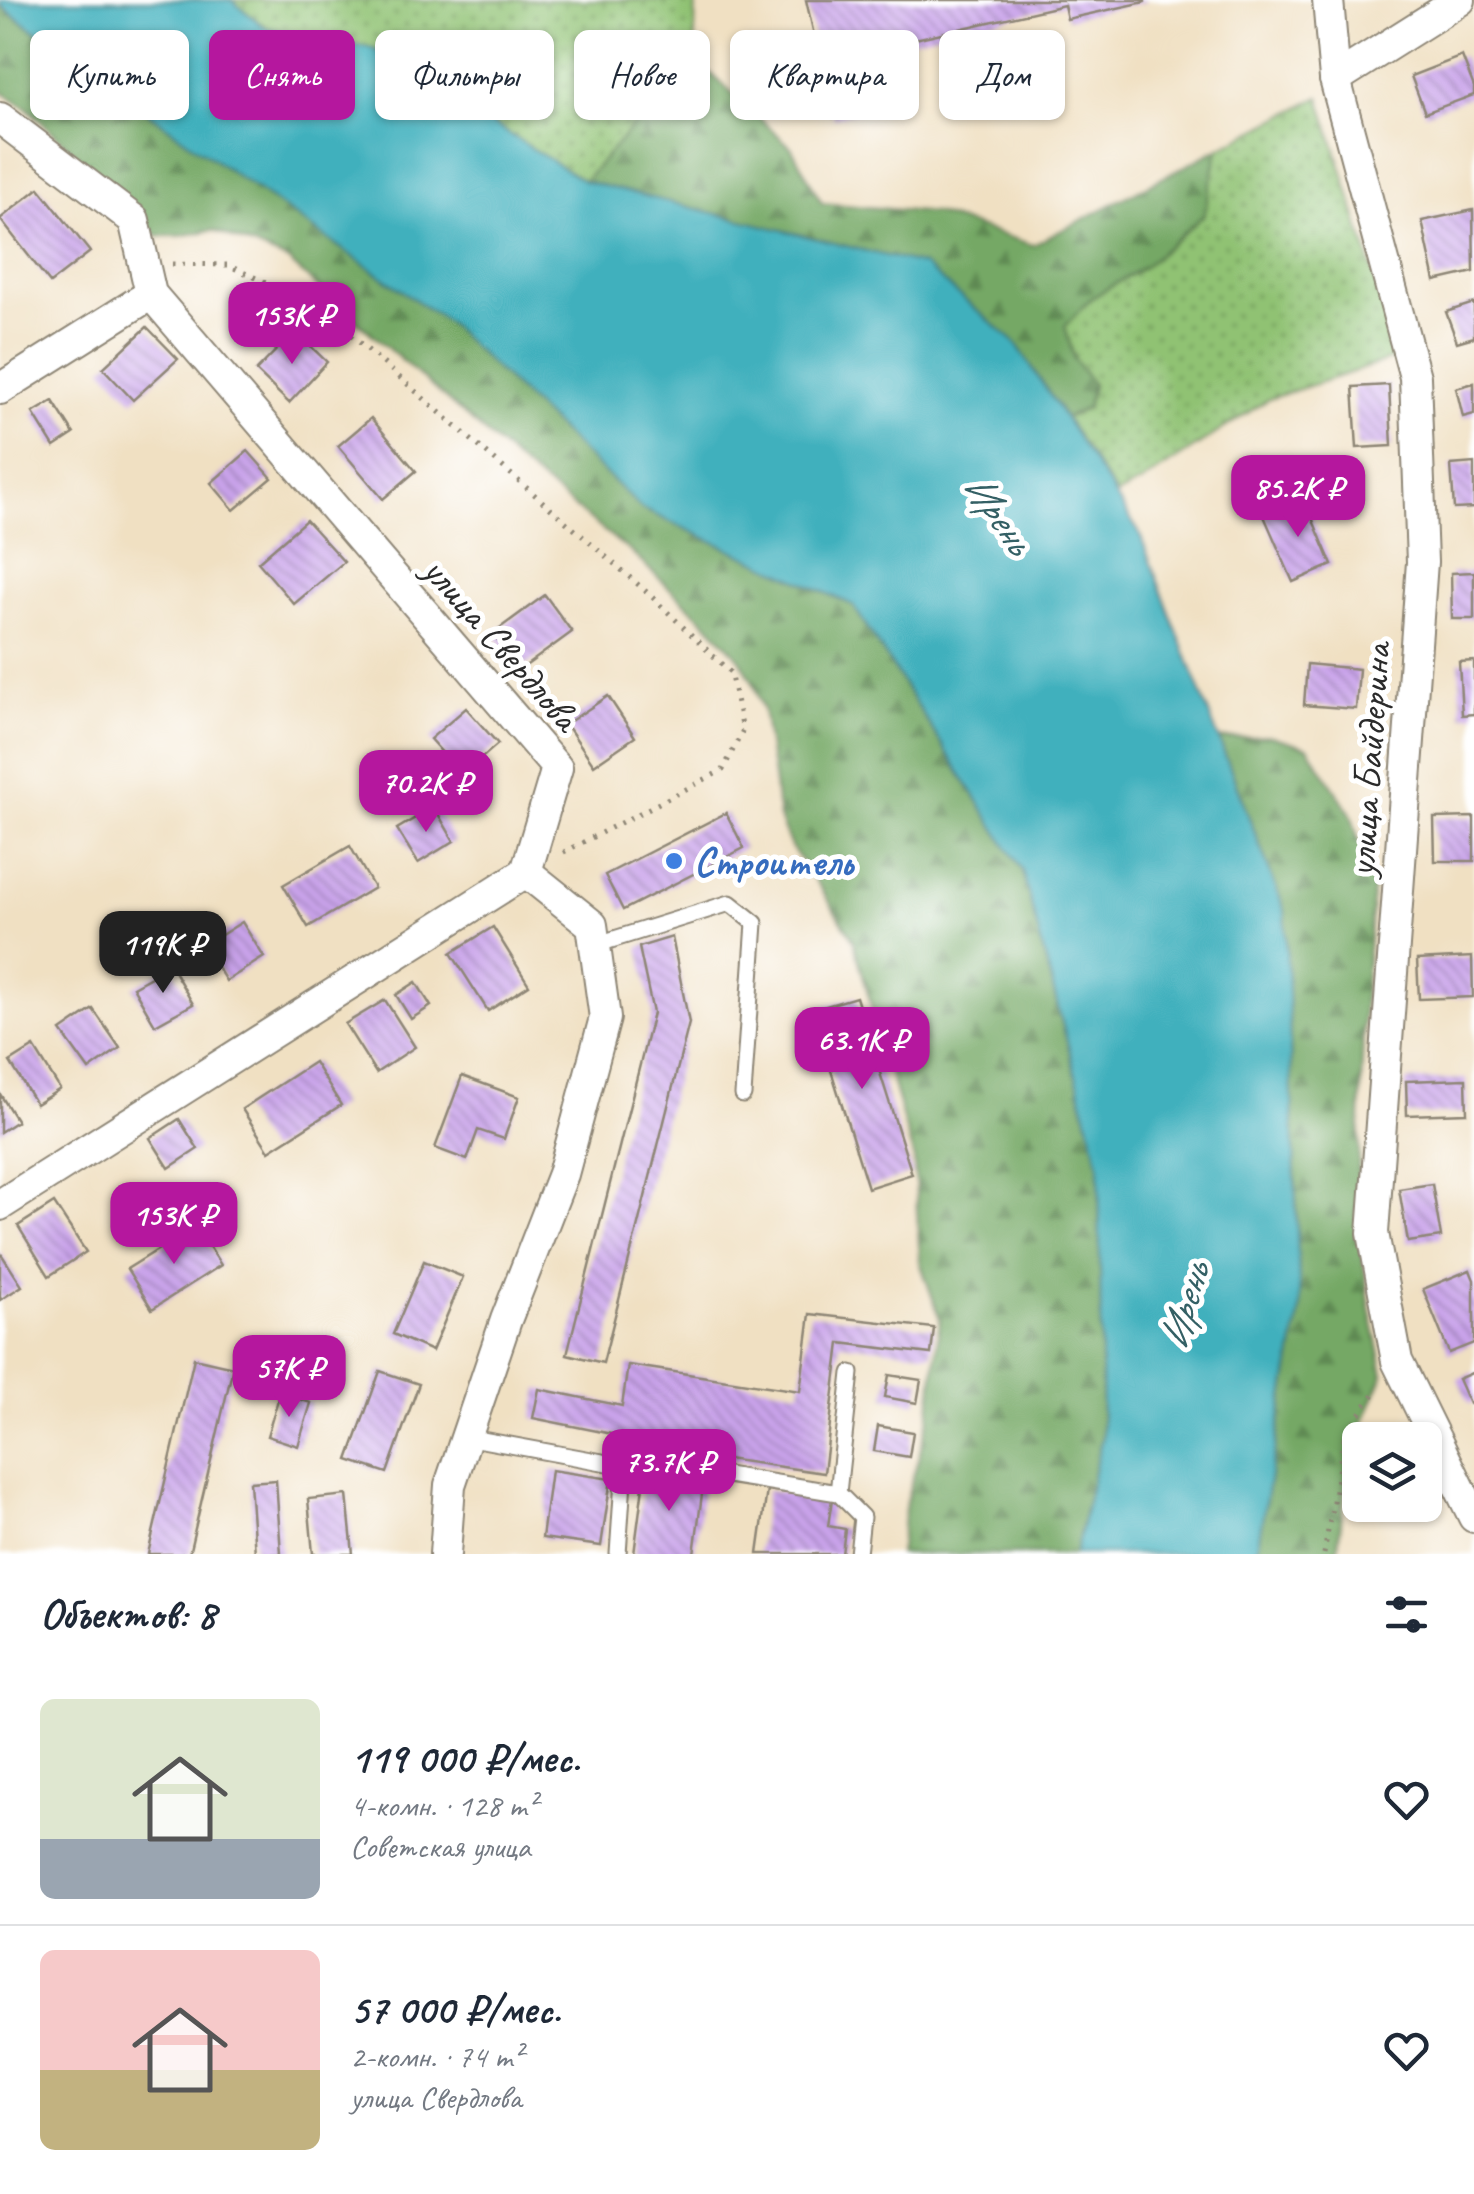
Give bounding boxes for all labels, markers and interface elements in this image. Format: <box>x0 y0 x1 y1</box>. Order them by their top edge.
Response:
chip: Купить <box>30 30 189 120</box>
chip: Снять <box>209 30 355 120</box>
chip: Фильтры <box>375 30 554 120</box>
chip: Новое <box>574 30 710 120</box>
chip: Квартира <box>730 30 919 120</box>
chip: Дом <box>939 30 1065 120</box>
pin: 153K ₽ <box>211 282 373 367</box>
text: 153K ₽ <box>250 294 334 335</box>
pin: 85.2K ₽ <box>1206 455 1390 540</box>
water label: Ирень <box>951 463 1046 567</box>
text: 85.2K ₽ <box>1253 467 1343 508</box>
street label: улица Свердлова <box>411 545 593 744</box>
street label: улица Байдерина <box>1336 638 1402 880</box>
pin: 70.2K ₽ <box>334 750 518 835</box>
text: 70.2K ₽ <box>381 762 471 803</box>
place label: Строитель <box>694 837 855 887</box>
marker: Строитель <box>663 850 685 872</box>
pin: 119K ₽ <box>82 911 244 996</box>
text: 119K ₽ <box>121 923 205 964</box>
pin: 63.1K ₽ <box>770 1007 954 1092</box>
text: 63.1K ₽ <box>817 1019 907 1060</box>
pin: 153K ₽ <box>93 1182 255 1267</box>
text: 153K ₽ <box>132 1194 216 1235</box>
water label: Ирень <box>1147 1254 1223 1355</box>
pin: 57K ₽ <box>219 1335 359 1420</box>
text: 57K ₽ <box>255 1347 323 1388</box>
map controls <box>1342 1422 1442 1522</box>
button: layers <box>1342 1422 1442 1522</box>
pin: 73.7K ₽ <box>577 1429 761 1514</box>
text: 73.7K ₽ <box>624 1441 714 1482</box>
icon: filters <box>1379 1587 1434 1642</box>
text: Объектов: 8 <box>40 1588 216 1641</box>
text: 119 000 ₽/мес. <box>350 1732 580 1785</box>
icon: home <box>120 1739 240 1859</box>
icon: heart <box>1379 1772 1434 1827</box>
text: 4-комн. · 128 m² <box>350 1785 537 1826</box>
text: Советская улица <box>350 1826 531 1867</box>
text: 57 000 ₽/мес. <box>350 1983 561 2036</box>
icon: home <box>120 1990 240 2110</box>
icon: heart <box>1379 2023 1434 2078</box>
text: 2-комн. · 74 m² <box>350 2036 522 2077</box>
text: улица Свердлова <box>350 2077 521 2118</box>

